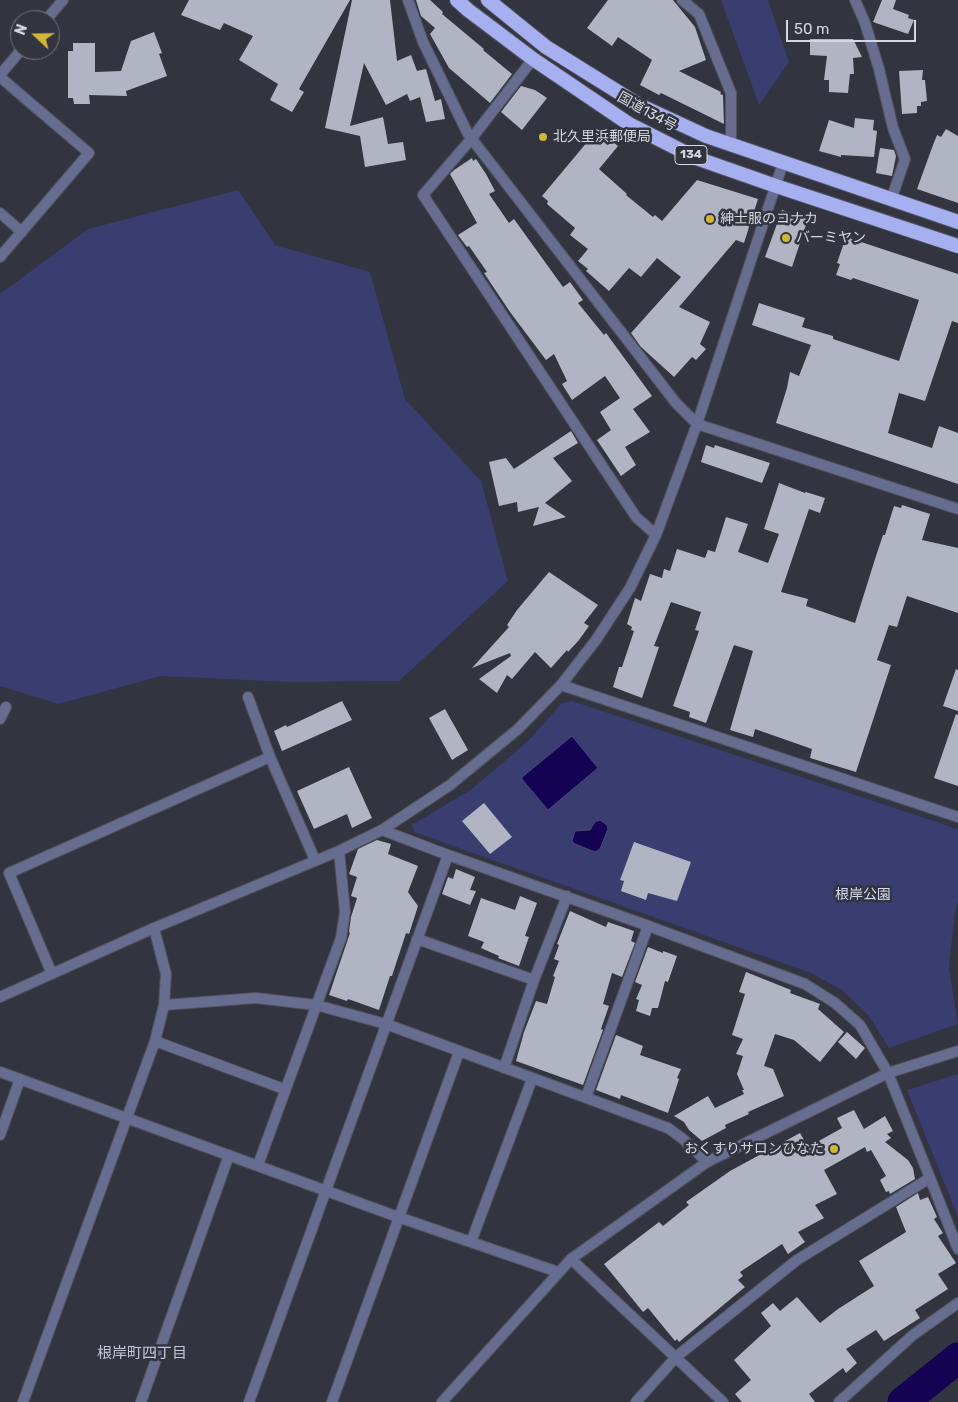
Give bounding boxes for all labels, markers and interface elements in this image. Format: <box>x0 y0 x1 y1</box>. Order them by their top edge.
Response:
north arrow <box>10 10 60 60</box>
scale bar <box>788 10 918 42</box>
text: 50 m <box>794 20 829 38</box>
text: N <box>12 22 31 38</box>
street label: 国道134号 <box>614 89 680 135</box>
place label: 北久里浜郵便局 <box>553 129 651 145</box>
marker: 北久里浜郵便局 <box>537 131 549 143</box>
road number: 134 <box>675 146 707 164</box>
place label: 紳士服のコナカ <box>720 211 818 227</box>
marker: 紳士服のコナカ <box>704 213 716 225</box>
place label: バーミヤン <box>796 230 866 246</box>
marker: バーミヤン <box>780 232 792 244</box>
park label: 根岸公園 <box>835 887 891 903</box>
place label: おくすりサロンひなた <box>684 1141 824 1157</box>
marker: おくすりサロンひなた <box>828 1143 840 1155</box>
district label: 根岸町四丁目 <box>97 1345 187 1363</box>

